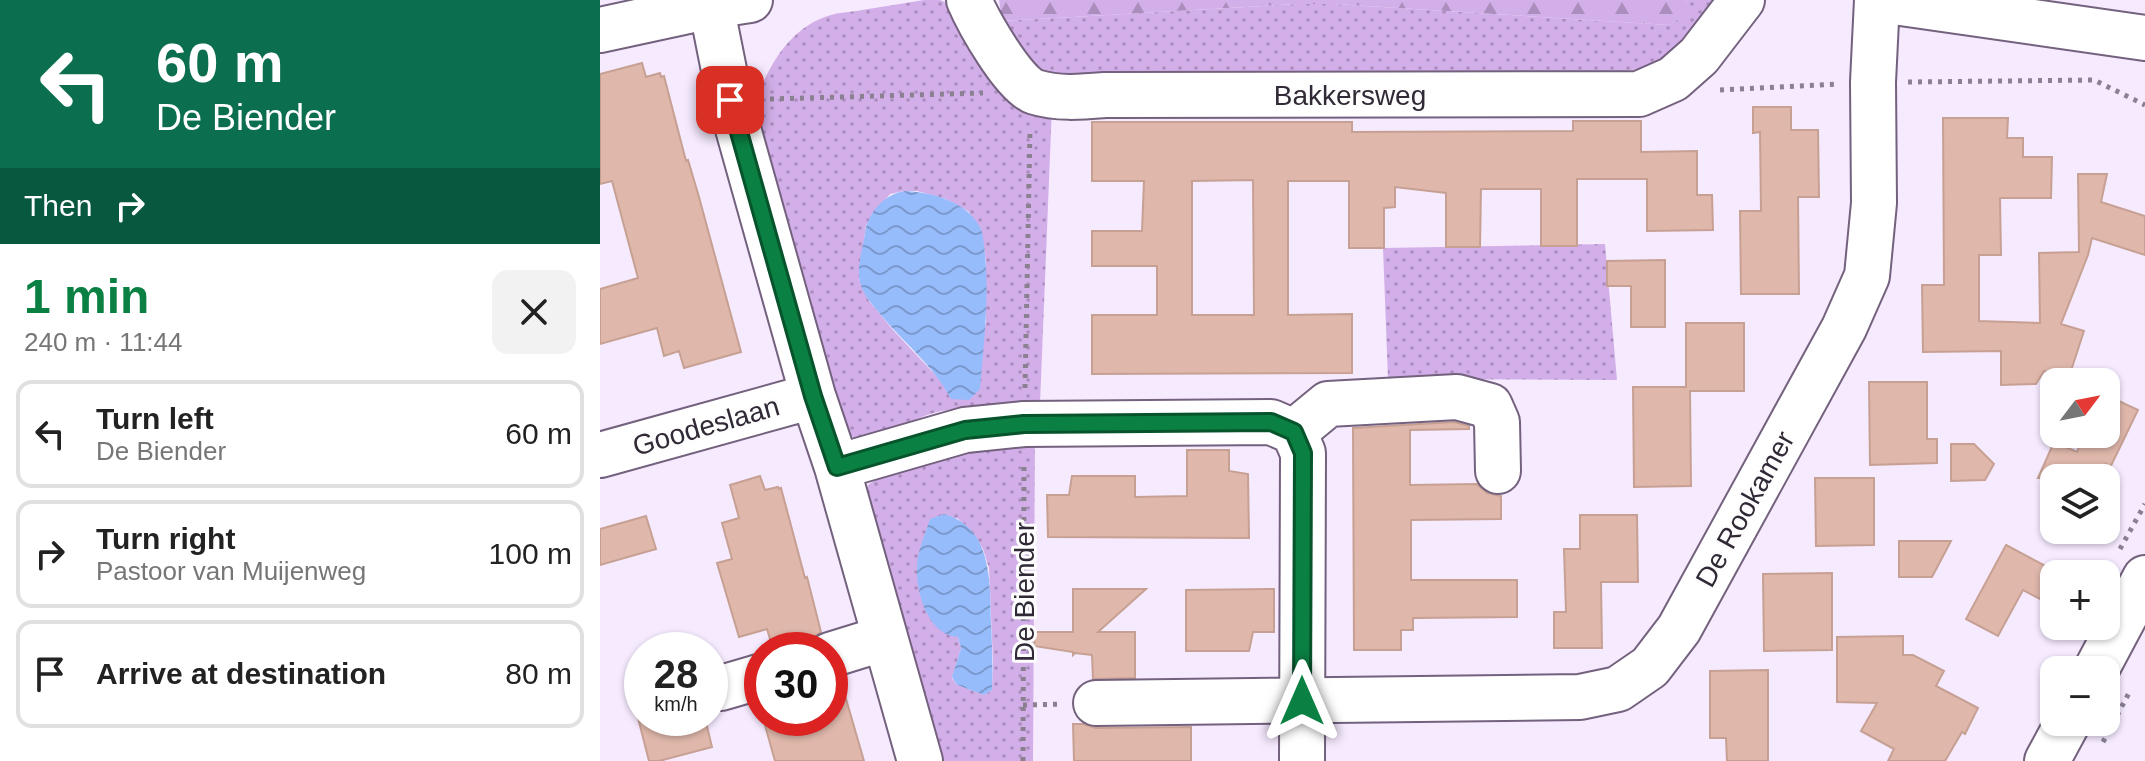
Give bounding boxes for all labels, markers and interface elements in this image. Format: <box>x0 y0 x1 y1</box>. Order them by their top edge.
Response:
text: 60 m <box>156 31 284 94</box>
icon: left <box>24 32 128 136</box>
pin <box>696 66 764 134</box>
icon: arrive <box>708 78 752 122</box>
street label: Bakkersweg <box>1274 80 1426 111</box>
text: De Biender <box>156 97 336 138</box>
icon: right <box>108 184 152 228</box>
text: Then <box>24 189 92 222</box>
text: 1 min <box>24 270 149 323</box>
button: close <box>492 270 576 354</box>
text: 240 m · 11:44 <box>24 327 183 357</box>
north arrow <box>2040 368 2120 448</box>
map controls <box>2040 368 2120 736</box>
street label: Goodeslaan <box>629 390 783 462</box>
text: Turn left <box>96 402 214 435</box>
icon: left <box>28 412 72 456</box>
text: 60 m <box>505 417 572 450</box>
street label: De Rookamer <box>1690 426 1800 592</box>
text: De Biender <box>96 436 226 466</box>
button: layers <box>2040 464 2120 544</box>
text: Turn right <box>96 522 235 555</box>
street label: De Biender <box>1009 522 1040 662</box>
icon: right <box>28 532 72 576</box>
text: 100 m <box>489 537 572 570</box>
text: Pastoor van Muijenweg <box>96 556 366 586</box>
button: + <box>2040 560 2120 640</box>
speed limit sign: 30 <box>744 632 848 736</box>
icon: arrive <box>28 652 72 696</box>
text: 28 <box>654 652 698 696</box>
button: − <box>2040 656 2120 736</box>
text: Arrive at destination <box>96 657 386 690</box>
text: 80 m <box>505 657 572 690</box>
position arrow <box>1260 659 1344 743</box>
text: km/h <box>654 693 698 715</box>

